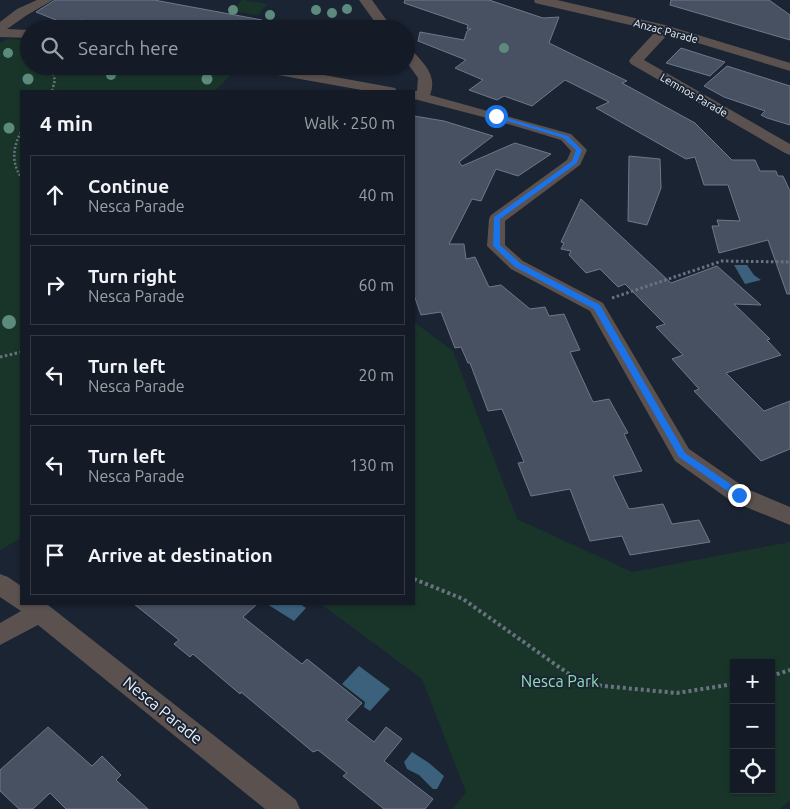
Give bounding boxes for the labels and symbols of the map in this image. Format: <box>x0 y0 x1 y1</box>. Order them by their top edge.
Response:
street label: Anzac Parade <box>632 17 700 45</box>
street label: Lemnos Parade <box>658 71 730 119</box>
route start <box>485 105 508 128</box>
route end <box>728 484 751 507</box>
park label: Nesca Park <box>521 672 599 690</box>
street label: Nesca Parade <box>120 673 206 747</box>

